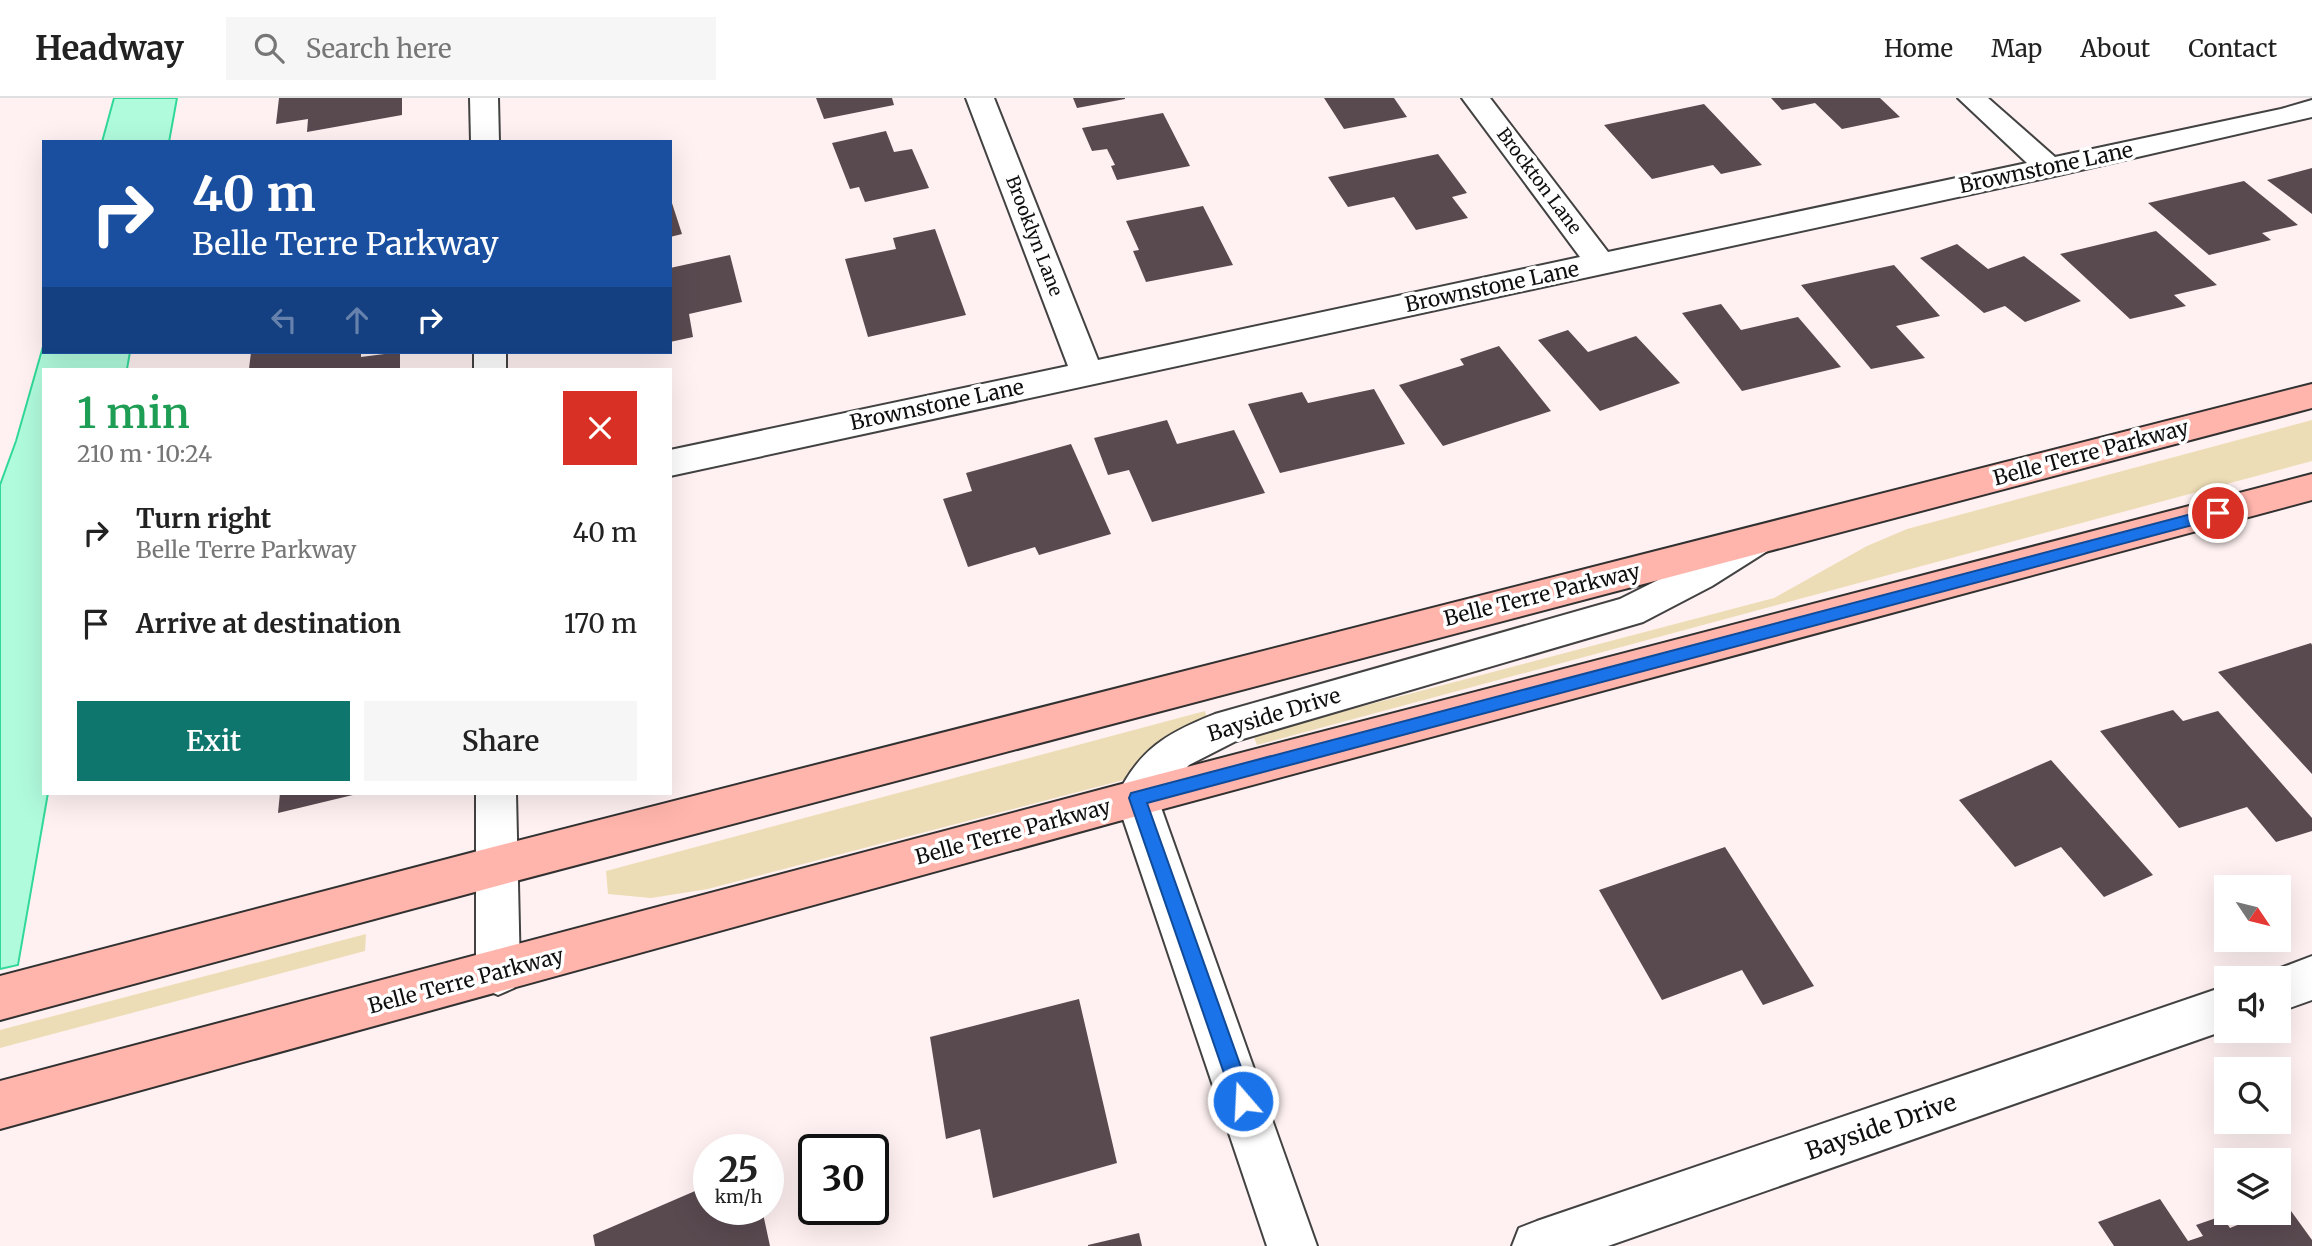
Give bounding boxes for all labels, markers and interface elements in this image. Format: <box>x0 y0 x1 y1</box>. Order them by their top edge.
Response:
search box <box>226 17 716 80</box>
text: Headway <box>35 28 184 69</box>
icon: search <box>250 29 288 67</box>
text: Search here <box>306 32 452 65</box>
text: Home <box>1884 33 1953 64</box>
text: Map <box>1991 33 2042 64</box>
text: About <box>2080 33 2150 64</box>
text: Contact <box>2188 33 2277 64</box>
street label: Brockton Lane <box>1492 123 1587 238</box>
street label: Brownstone Lane <box>1956 136 2135 199</box>
text: 40 m <box>192 163 316 224</box>
icon: right <box>77 168 168 259</box>
street label: Brooklyn Lane <box>1001 172 1068 299</box>
text: Belle Terre Parkway <box>192 224 499 264</box>
street label: Brownstone Lane <box>1402 255 1581 318</box>
icon: left <box>265 301 303 339</box>
icon: ahead <box>338 301 376 339</box>
icon: right <box>411 301 449 339</box>
street label: Brownstone Lane <box>847 373 1026 436</box>
text: 1 min <box>77 387 190 439</box>
button: close <box>563 391 637 465</box>
street label: Belle Terre Parkway <box>1990 413 2192 492</box>
text: 210 m · 10:24 <box>77 439 212 468</box>
pin <box>2188 483 2248 543</box>
icon: arrive <box>2199 494 2237 532</box>
text: Turn right <box>136 502 271 535</box>
icon: right <box>77 514 115 552</box>
text: 40 m <box>573 516 637 549</box>
text: Belle Terre Parkway <box>136 535 356 564</box>
street label: Belle Terre Parkway <box>1441 557 1644 632</box>
icon: arrive <box>77 605 115 643</box>
text: Arrive at destination <box>136 607 401 640</box>
text: 170 m <box>564 607 637 640</box>
street label: Bayside Drive <box>1204 681 1344 748</box>
button: Exit <box>77 701 350 781</box>
button: Share <box>364 701 637 781</box>
street label: Belle Terre Parkway <box>912 792 1114 871</box>
north arrow <box>2214 875 2291 952</box>
map controls <box>2214 875 2291 1225</box>
street label: Belle Terre Parkway <box>365 941 567 1020</box>
button: sound <box>2214 966 2291 1043</box>
button: search <box>2214 1057 2291 1134</box>
position arrow <box>1206 1064 1280 1138</box>
street label: Bayside Drive <box>1801 1086 1960 1167</box>
speed limit sign: 30 <box>798 1134 889 1225</box>
text: 25 <box>718 1148 759 1192</box>
button: layers <box>2214 1148 2291 1225</box>
text: km/h <box>715 1185 762 1208</box>

